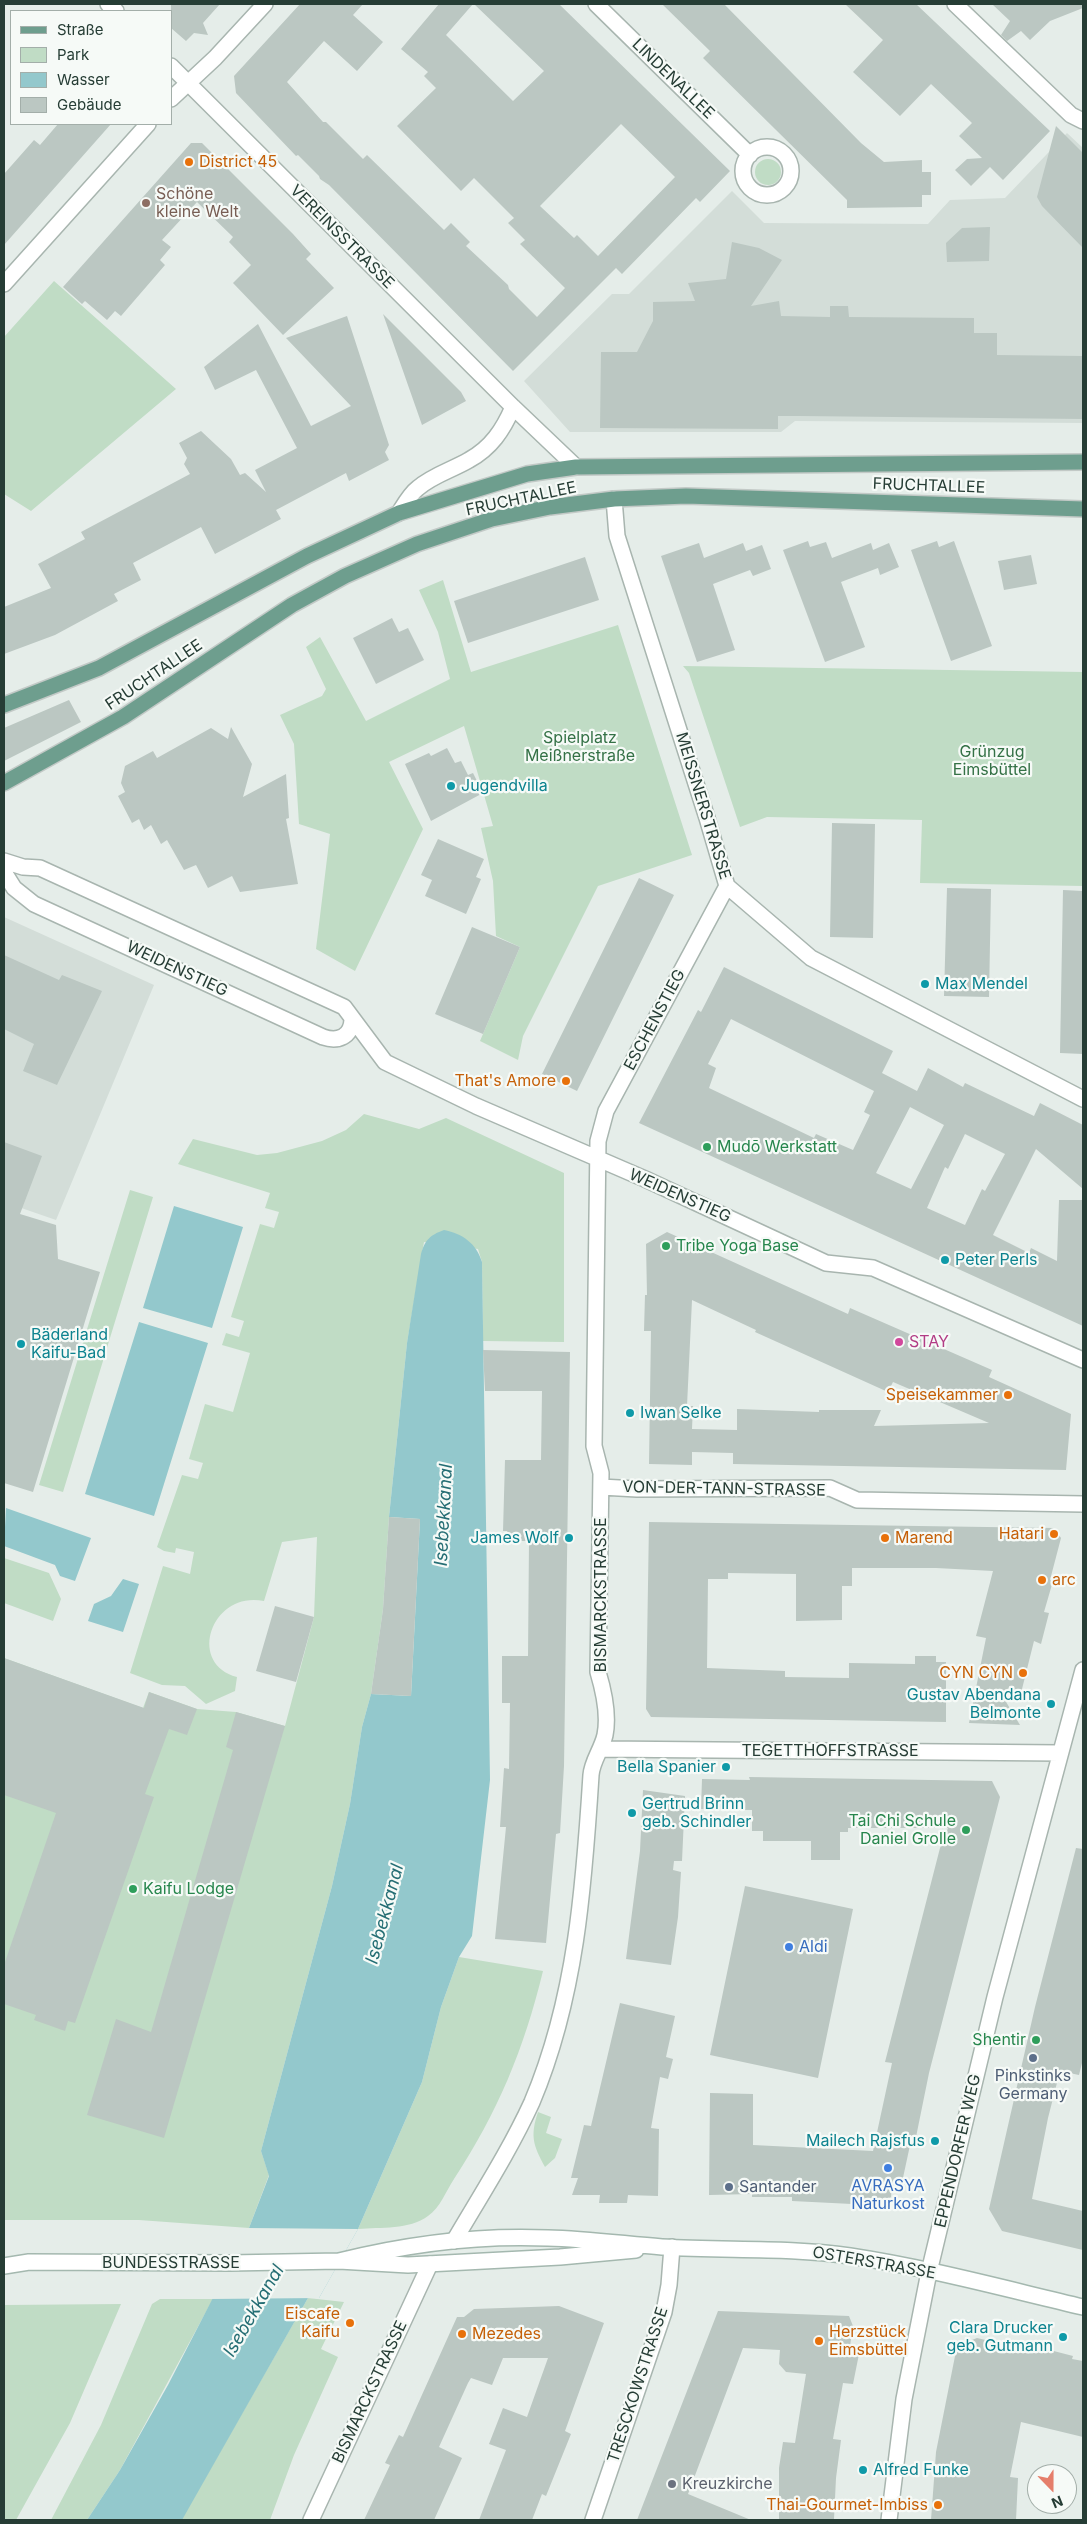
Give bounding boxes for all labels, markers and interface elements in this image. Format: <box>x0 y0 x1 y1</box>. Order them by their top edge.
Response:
legend <box>10 10 172 125</box>
text: Straße <box>57 20 104 39</box>
street label: LINDENALLEE <box>628 35 718 123</box>
text: Park <box>57 45 89 64</box>
text: Wasser <box>57 70 110 89</box>
text: Gebäude <box>57 95 122 114</box>
place label: District 45 <box>199 152 277 172</box>
marker: District 45 <box>183 156 195 168</box>
street label: VEREINSSTRASSE <box>286 181 398 293</box>
place label: Schöne kleine Welt <box>156 184 239 222</box>
marker: Schöne kleine Welt <box>140 197 152 209</box>
street label: FRUCHTALLEE <box>872 474 986 498</box>
street label: FRUCHTALLEE <box>464 478 578 520</box>
street label: FRUCHTALLEE <box>102 636 206 714</box>
park label: Spielplatz Meißnerstraße <box>525 728 635 766</box>
street label: MEISSNERSTRASSE <box>671 730 735 882</box>
park label: Grünzug Eimsbüttel <box>953 742 1031 780</box>
place label: Jugendvilla <box>461 776 548 796</box>
marker: Jugendvilla <box>445 780 457 792</box>
street label: WEIDENSTIEG <box>123 937 231 1001</box>
street label: ESCHENSTIEG <box>620 966 690 1074</box>
place label: Max Mendel <box>935 974 1028 994</box>
marker: Max Mendel <box>919 978 931 990</box>
place label: That's Amore <box>455 1071 556 1091</box>
marker: That's Amore <box>560 1075 572 1087</box>
place label: Mudō Werkstatt <box>717 1137 837 1157</box>
marker: Mudō Werkstatt <box>701 1141 713 1153</box>
street label: WEIDENSTIEG <box>626 1165 734 1227</box>
place label: Tribe Yoga Base <box>676 1236 799 1256</box>
marker: Tribe Yoga Base <box>660 1240 672 1252</box>
place label: Peter Perls <box>955 1250 1037 1270</box>
marker: Peter Perls <box>939 1254 951 1266</box>
place label: Bäderland Kaifu-Bad <box>31 1325 108 1363</box>
place label: STAY <box>909 1332 949 1352</box>
marker: STAY <box>893 1336 905 1348</box>
marker: Bäderland Kaifu-Bad <box>15 1338 27 1350</box>
place label: Speisekammer <box>886 1385 998 1405</box>
marker: Speisekammer <box>1002 1389 1014 1401</box>
place label: Iwan Selke <box>640 1403 722 1423</box>
marker: Iwan Selke <box>624 1407 636 1419</box>
water label: Isebekkanal <box>431 1463 457 1567</box>
street label: VON-DER-TANN-STRASSE <box>622 1478 826 1500</box>
street label: BISMARCKSTRASSE <box>591 1517 611 1673</box>
place label: Hatari <box>999 1524 1044 1544</box>
place label: James Wolf <box>470 1528 559 1548</box>
place label: Marend <box>895 1528 953 1548</box>
marker: Hatari <box>1048 1528 1060 1540</box>
marker: James Wolf <box>563 1532 575 1544</box>
marker: Marend <box>879 1532 891 1544</box>
place label: arc <box>1052 1570 1076 1590</box>
marker: arc <box>1036 1574 1048 1586</box>
place label: CYN CYN <box>939 1663 1013 1683</box>
marker: CYN CYN <box>1017 1667 1029 1679</box>
place label: Gustav Abendana Belmonte <box>907 1685 1041 1723</box>
marker: Gustav Abendana Belmonte <box>1045 1698 1057 1710</box>
street label: TEGETTHOFFSTRASSE <box>741 1741 919 1761</box>
place label: Bella Spanier <box>617 1757 716 1777</box>
marker: Bella Spanier <box>720 1761 732 1773</box>
place label: Gertrud Brinn geb. Schindler <box>642 1794 751 1832</box>
marker: Gertrud Brinn geb. Schindler <box>626 1807 638 1819</box>
place label: Tai Chi Schule Daniel Grolle <box>848 1811 956 1849</box>
marker: Tai Chi Schule Daniel Grolle <box>960 1824 972 1836</box>
water label: Isebekkanal <box>361 1862 409 1966</box>
place label: Kaifu Lodge <box>143 1879 234 1899</box>
marker: Kaifu Lodge <box>127 1883 139 1895</box>
place label: Aldi <box>799 1937 828 1957</box>
marker: Aldi <box>783 1941 795 1953</box>
place label: Shentir <box>972 2030 1026 2050</box>
marker: Shentir <box>1030 2034 1042 2046</box>
marker: Pinkstinks Germany <box>1027 2052 1039 2064</box>
place label: Pinkstinks Germany <box>995 2066 1071 2104</box>
street label: EPPENDORFER WEG <box>931 2072 985 2230</box>
place label: Mailech Rajsfus <box>806 2131 925 2151</box>
marker: Mailech Rajsfus <box>929 2135 941 2147</box>
marker: AVRASYA Naturkost <box>882 2162 894 2174</box>
place label: AVRASYA Naturkost <box>851 2176 925 2214</box>
place label: Santander <box>739 2177 817 2197</box>
marker: Santander <box>723 2181 735 2193</box>
street label: OSTERSTRASSE <box>811 2243 937 2283</box>
street label: BUNDESSTRASSE <box>102 2253 240 2273</box>
water label: Isebekkanal <box>219 2261 289 2361</box>
place label: Eiscafe Kaifu <box>285 2304 340 2342</box>
street label: TRESCKOWSTRASSE <box>604 2305 672 2465</box>
marker: Eiscafe Kaifu <box>344 2317 356 2329</box>
street label: BISMARCKSTRASSE <box>329 2318 411 2466</box>
place label: Clara Drucker geb. Gutmann <box>946 2318 1053 2356</box>
place label: Herzstück Eimsbüttel <box>829 2322 907 2360</box>
place label: Mezedes <box>472 2324 541 2344</box>
marker: Mezedes <box>456 2328 468 2340</box>
marker: Clara Drucker geb. Gutmann <box>1057 2331 1069 2343</box>
marker: Herzstück Eimsbüttel <box>813 2335 825 2347</box>
place label: Alfred Funke <box>873 2460 969 2480</box>
marker: Alfred Funke <box>857 2464 869 2476</box>
north arrow <box>1027 2464 1077 2514</box>
place label: Kreuzkirche <box>682 2474 772 2494</box>
marker: Kreuzkirche <box>666 2478 678 2490</box>
text: N <box>1049 2493 1066 2512</box>
place label: Thai-Gourmet-Imbiss <box>766 2495 928 2515</box>
marker: Thai-Gourmet-Imbiss <box>932 2499 944 2511</box>

